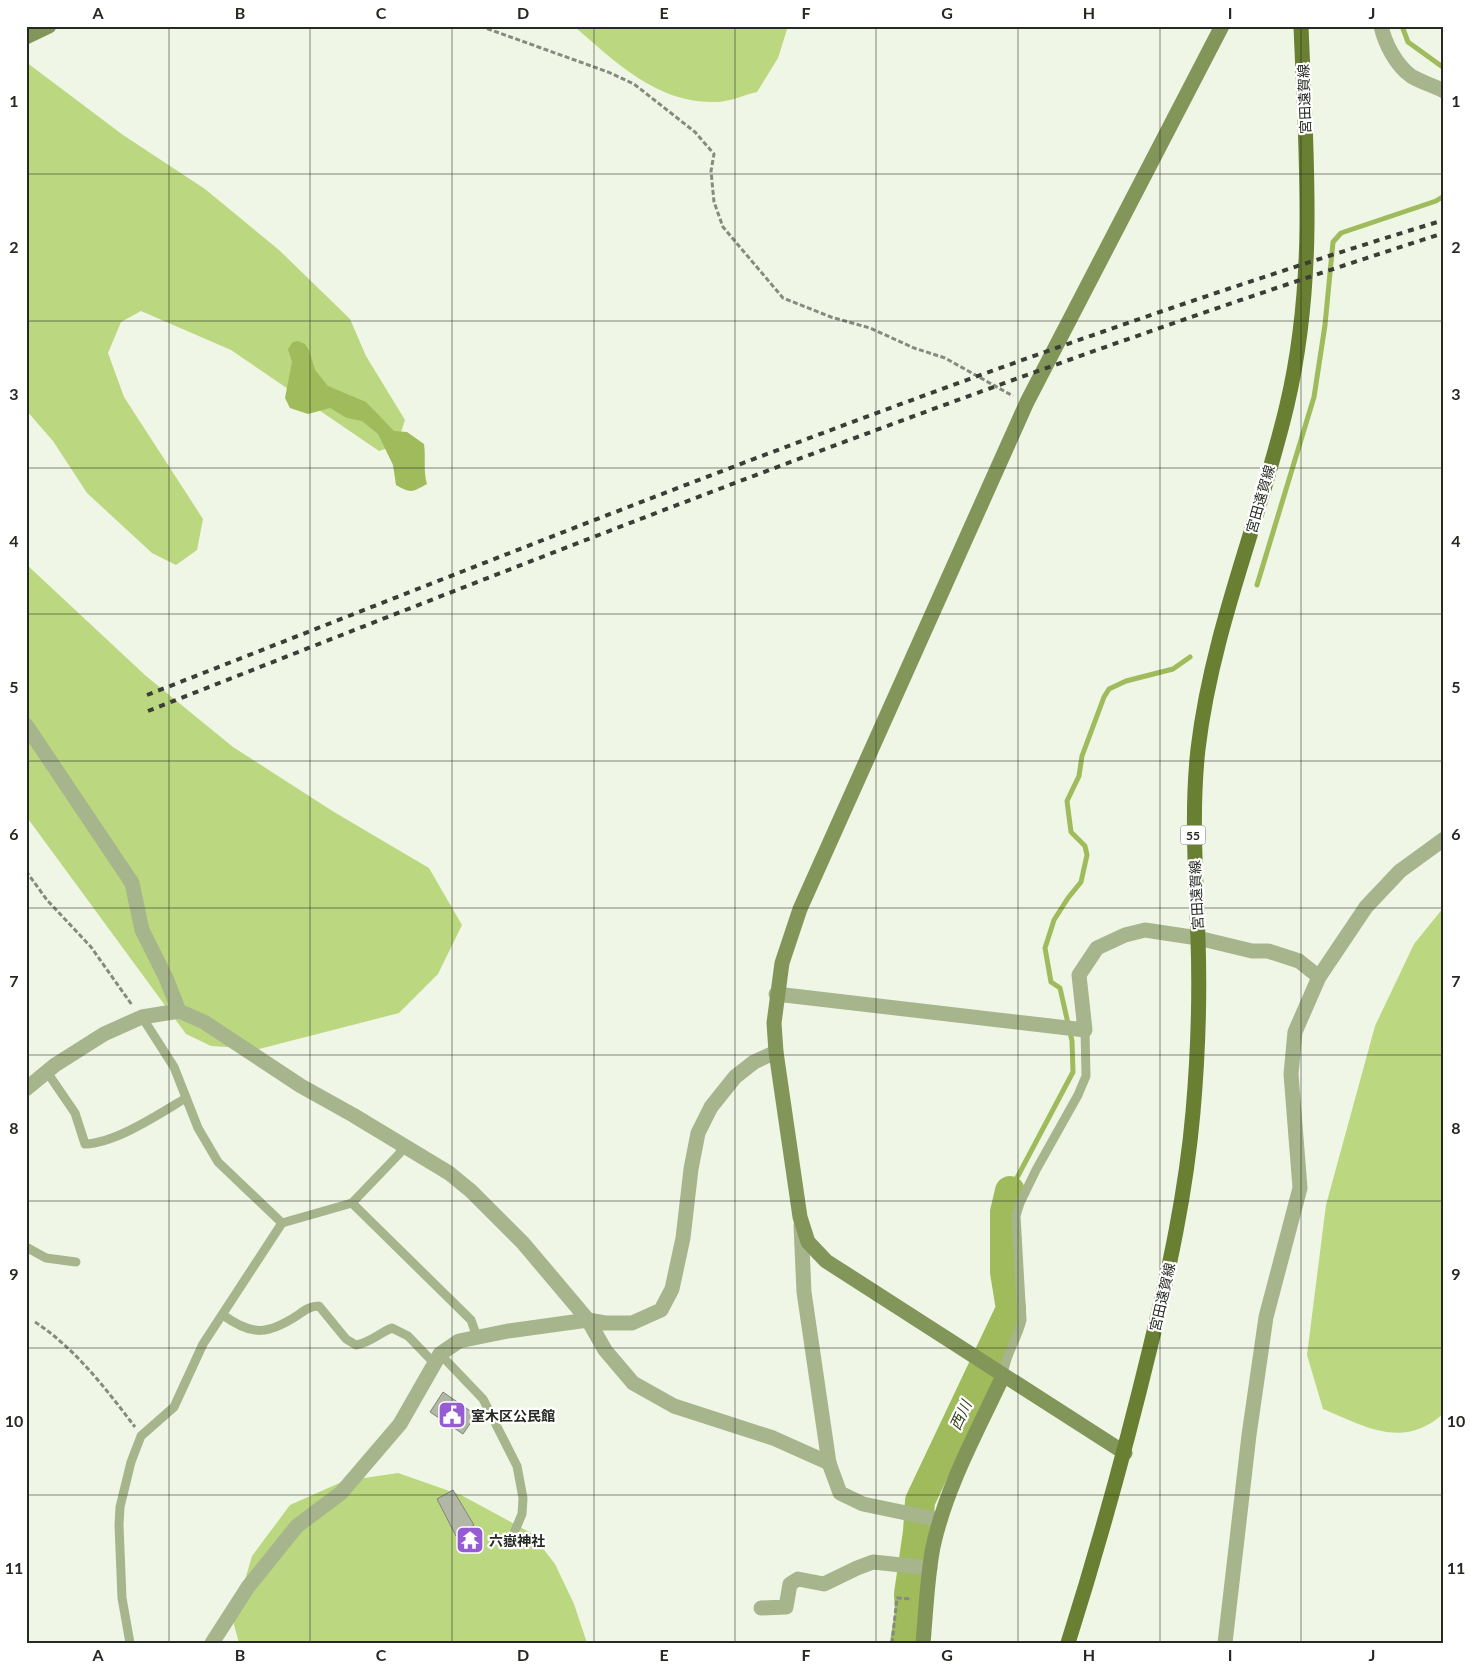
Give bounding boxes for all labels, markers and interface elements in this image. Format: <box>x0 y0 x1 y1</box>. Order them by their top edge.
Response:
text: A <box>91 3 104 22</box>
text: B <box>235 3 245 22</box>
text: C <box>376 3 387 22</box>
text: D <box>517 3 529 22</box>
text: E <box>659 3 669 22</box>
text: F <box>801 3 811 22</box>
text: G <box>941 3 953 22</box>
text: H <box>1083 3 1095 22</box>
text: I <box>1228 3 1232 22</box>
text: J <box>1369 3 1375 22</box>
street label: 宮田遠賀線 <box>1294 64 1314 134</box>
text: 1 <box>9 91 19 110</box>
text: 1 <box>1451 91 1461 110</box>
text: 2 <box>9 237 19 256</box>
text: 2 <box>1451 237 1461 256</box>
text: 3 <box>9 384 19 403</box>
text: 3 <box>1451 384 1461 403</box>
street label: 宮田遠賀線 <box>1242 463 1278 535</box>
text: 4 <box>9 531 19 550</box>
text: 4 <box>1451 531 1461 550</box>
text: 5 <box>9 677 19 696</box>
text: 5 <box>1451 677 1461 696</box>
text: 6 <box>9 824 19 843</box>
text: 6 <box>1451 824 1461 843</box>
road number: 55 <box>1180 826 1206 844</box>
street label: 宮田遠賀線 <box>1186 860 1206 930</box>
text: 7 <box>9 971 19 990</box>
text: 7 <box>1451 971 1461 990</box>
text: 8 <box>9 1118 19 1137</box>
text: 8 <box>1451 1118 1461 1137</box>
street label: 宮田遠賀線 <box>1146 1261 1178 1333</box>
text: 9 <box>9 1264 19 1283</box>
text: 9 <box>1451 1264 1461 1283</box>
water label: 西川 <box>946 1396 975 1432</box>
public building icon: 室木区公民館 <box>437 1400 467 1430</box>
place label: 室木区公民館 <box>471 1407 555 1424</box>
text: 10 <box>5 1411 23 1430</box>
text: 10 <box>1447 1411 1465 1430</box>
temple icon: 六嶽神社 <box>455 1525 485 1555</box>
place label: 六嶽神社 <box>489 1532 545 1549</box>
text: 11 <box>5 1558 23 1577</box>
text: 11 <box>1447 1558 1465 1577</box>
text: A <box>91 1645 104 1664</box>
text: B <box>235 1645 245 1664</box>
text: C <box>376 1645 387 1664</box>
text: D <box>517 1645 529 1664</box>
text: E <box>659 1645 669 1664</box>
text: F <box>801 1645 811 1664</box>
text: G <box>941 1645 953 1664</box>
text: H <box>1083 1645 1095 1664</box>
text: I <box>1228 1645 1232 1664</box>
text: J <box>1369 1645 1375 1664</box>

